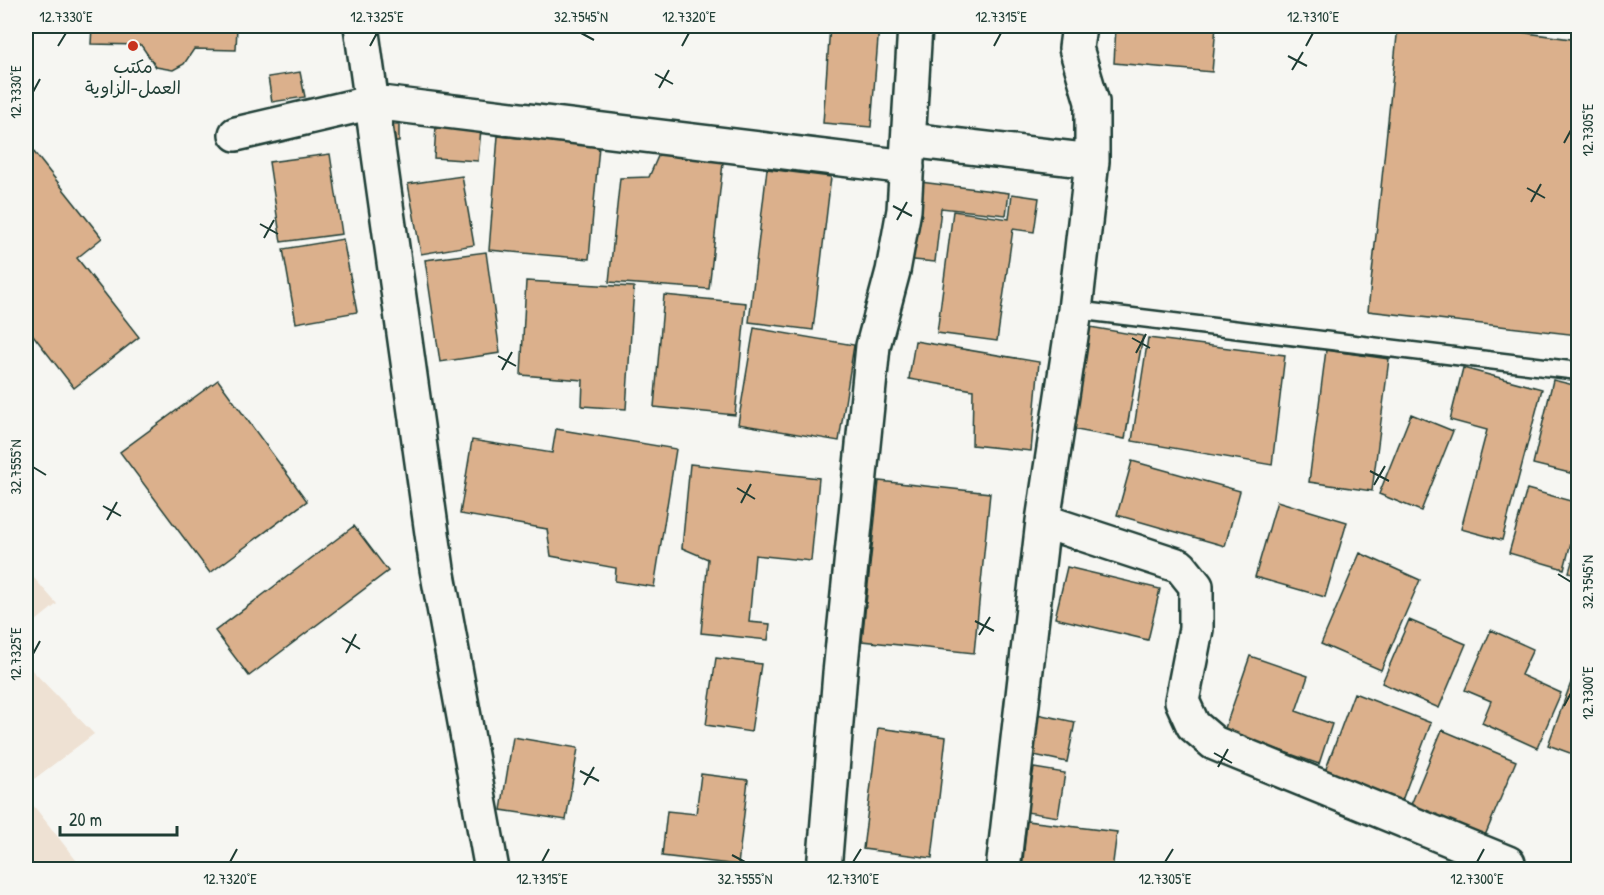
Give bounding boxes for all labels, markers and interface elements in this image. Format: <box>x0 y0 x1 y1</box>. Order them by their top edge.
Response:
text: 12.7330°E <box>39 6 93 27</box>
text: 12.7325°E <box>350 6 404 27</box>
text: 32.7545°N <box>554 6 608 27</box>
text: 12.7320°E <box>662 6 716 27</box>
text: 12.7315°E <box>975 6 1027 27</box>
text: 12.7310°E <box>1287 6 1339 27</box>
marker: مكتب العمل-الزاوية <box>126 39 140 53</box>
place label: مكتب العمل-الزاوية <box>85 54 181 100</box>
text: 12.7330°E <box>5 65 26 119</box>
text: 12.7305°E <box>1577 103 1598 157</box>
text: 32.7555°N <box>5 440 26 494</box>
text: 32.7545°N <box>1577 555 1598 609</box>
text: 12.7325°E <box>5 627 26 681</box>
text: 12.7300°E <box>1577 666 1598 720</box>
scale bar <box>60 799 177 837</box>
text: 20 m <box>69 807 102 832</box>
text: 12.7320°E <box>203 868 257 889</box>
text: 12.7315°E <box>516 868 568 889</box>
text: 32.7555°N <box>718 868 772 889</box>
text: 12.7310°E <box>827 868 879 889</box>
text: 12.7305°E <box>1139 868 1192 889</box>
text: 12.7300°E <box>1450 868 1504 889</box>

